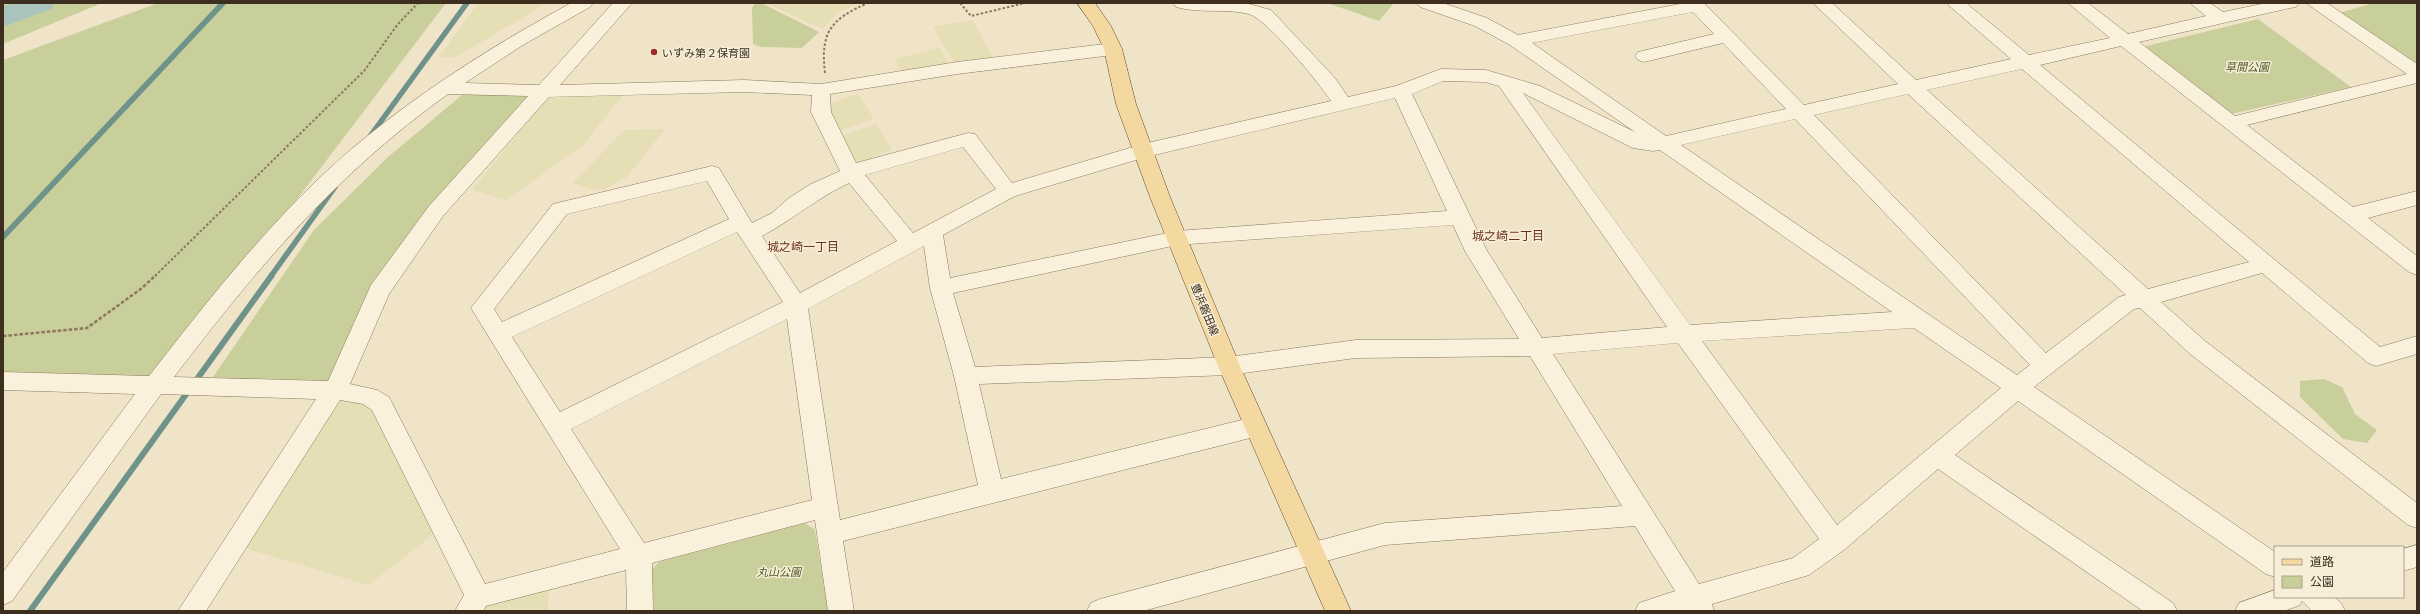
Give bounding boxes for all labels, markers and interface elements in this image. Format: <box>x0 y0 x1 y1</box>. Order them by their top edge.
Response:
place label: いずみ第２保育園 <box>662 44 750 60</box>
marker: いずみ第２保育園 <box>649 47 659 57</box>
park label: 草間公園 <box>2225 58 2271 74</box>
district label: 城之崎二丁目 <box>1472 226 1544 244</box>
district label: 城之崎一丁目 <box>767 237 839 255</box>
street label: 豊浜磐田線 <box>1188 281 1224 337</box>
legend <box>2274 546 2404 598</box>
text: 道路 <box>2310 552 2334 570</box>
park label: 丸山公園 <box>757 563 803 579</box>
text: 公園 <box>2310 572 2334 590</box>

